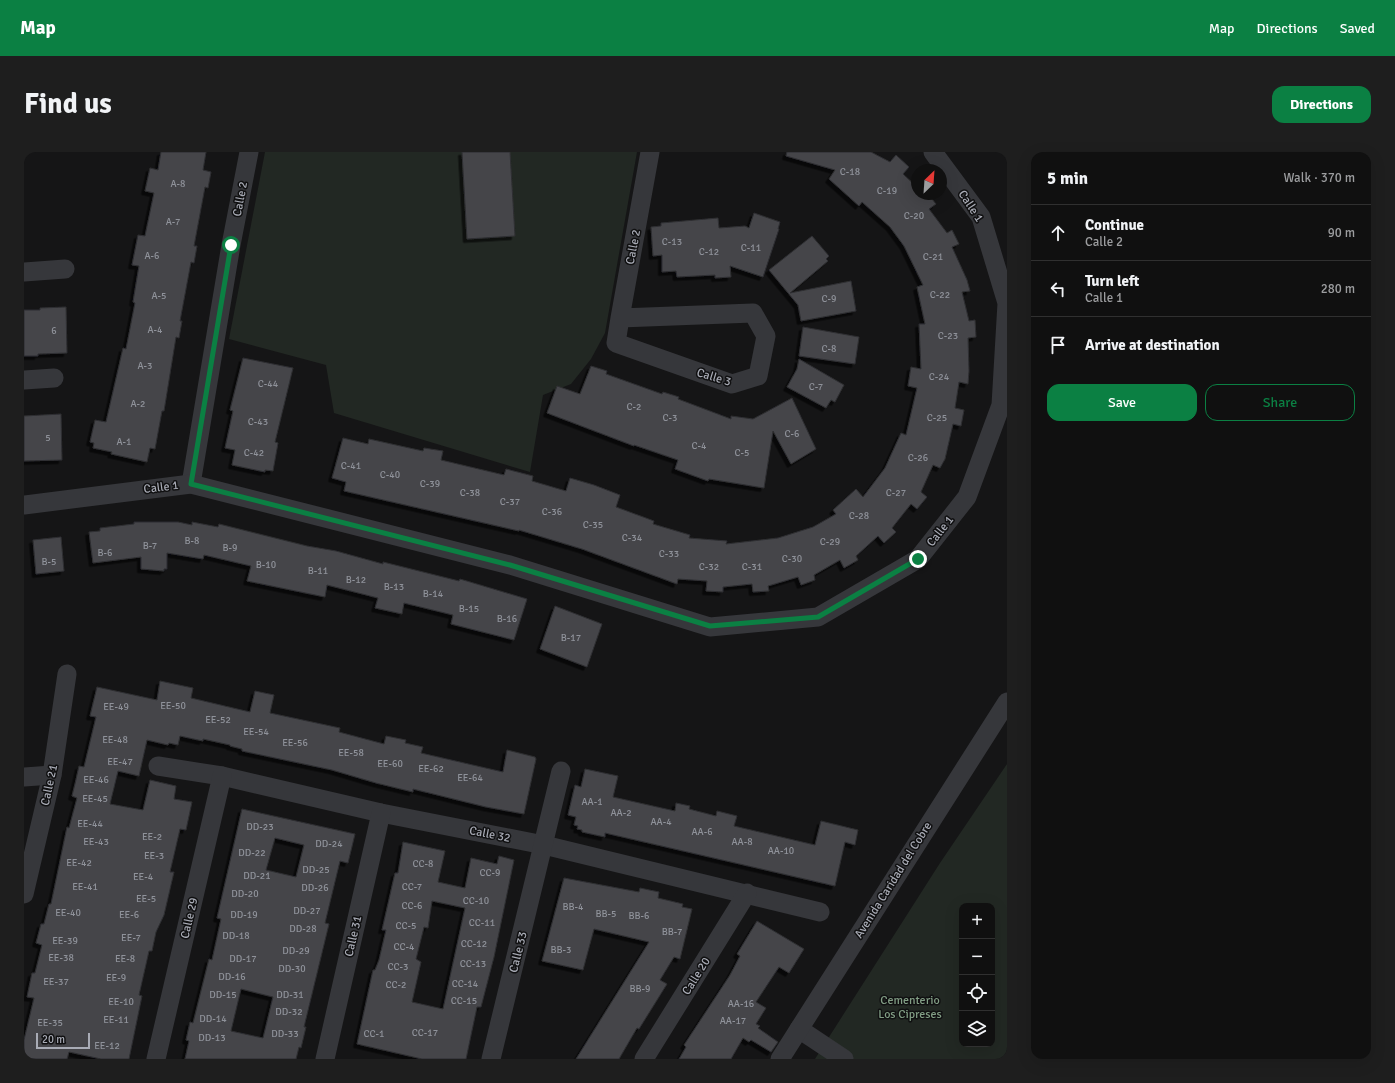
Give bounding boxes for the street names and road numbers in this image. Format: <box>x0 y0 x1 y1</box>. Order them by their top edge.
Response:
street label: Calle 2 <box>230 180 251 218</box>
street label: Calle 1 <box>955 187 986 225</box>
street label: Calle 2 <box>623 228 644 266</box>
street label: Calle 3 <box>695 365 733 390</box>
street label: Calle 1 <box>143 478 179 497</box>
street label: Calle 1 <box>924 513 957 550</box>
street label: Calle 21 <box>38 763 61 807</box>
street label: Avenida Caridad del Cobre <box>851 819 935 941</box>
street label: Calle 32 <box>468 823 512 846</box>
street label: Calle 29 <box>177 896 201 940</box>
street label: Calle 31 <box>341 914 365 958</box>
street label: Calle 33 <box>506 930 531 974</box>
street label: Calle 20 <box>679 955 714 998</box>

